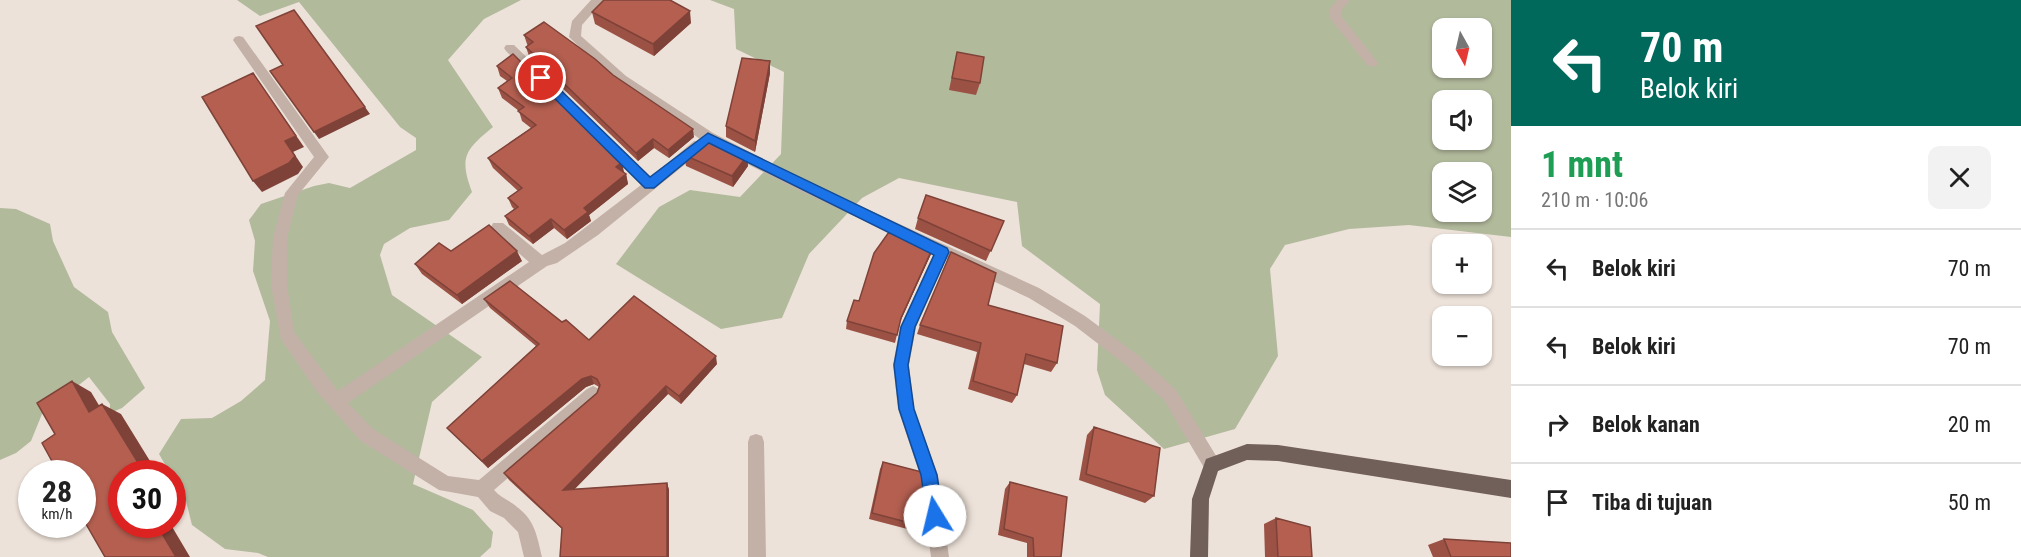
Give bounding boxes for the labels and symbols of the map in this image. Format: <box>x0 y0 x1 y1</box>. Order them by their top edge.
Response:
north arrow <box>1432 18 1492 78</box>
pin <box>515 52 566 103</box>
speed limit sign: 30 <box>108 460 186 538</box>
position arrow <box>903 484 967 548</box>

